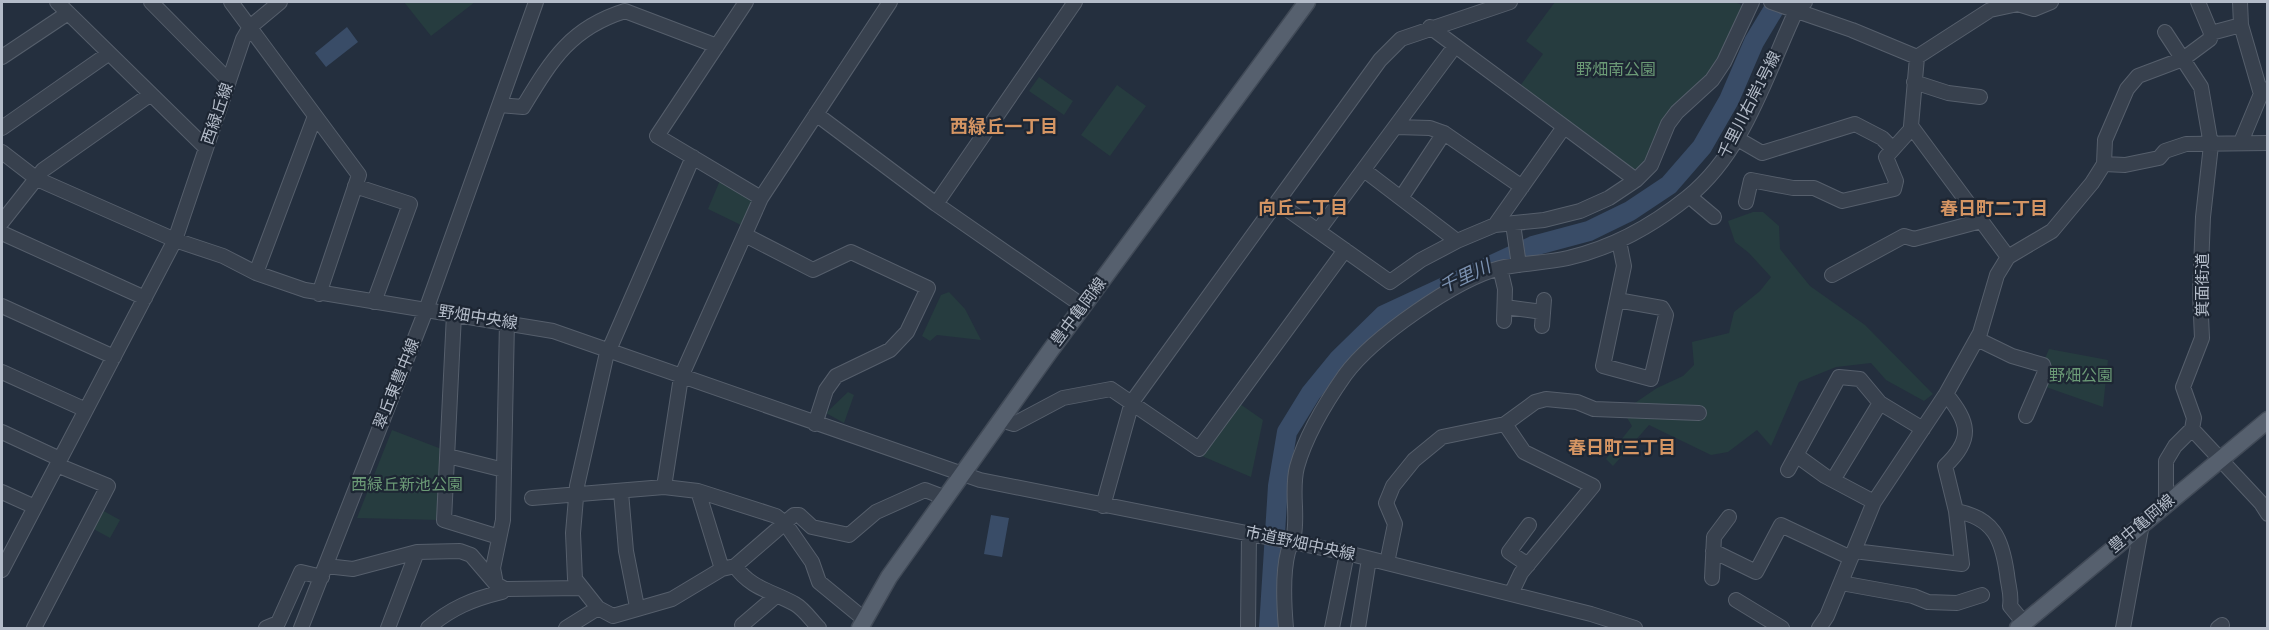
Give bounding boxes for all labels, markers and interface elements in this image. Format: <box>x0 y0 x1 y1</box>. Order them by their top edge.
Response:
street label: 千里川右岸1号線 <box>1715 48 1785 162</box>
park label: 野畑南公園 <box>1576 61 1656 80</box>
street label: 西緑丘線 <box>199 81 237 147</box>
district label: 西緑丘一丁目 <box>950 117 1058 138</box>
district label: 向丘二丁目 <box>1258 198 1348 219</box>
district label: 春日町二丁目 <box>1940 199 2048 220</box>
street label: 箕面街道 <box>2194 253 2213 317</box>
water label: 千里川 <box>1436 255 1496 298</box>
street label: 豊中亀岡線 <box>1047 274 1111 350</box>
street label: 野畑中央線 <box>437 302 519 334</box>
street label: 翠丘東豊中線 <box>370 336 424 432</box>
park label: 野畑公園 <box>2049 367 2113 386</box>
district label: 春日町三丁目 <box>1568 438 1676 459</box>
park label: 西緑丘新池公園 <box>351 476 463 495</box>
street label: 豊中亀岡線 <box>2105 491 2179 557</box>
street label: 市道野畑中央線 <box>1243 523 1357 565</box>

